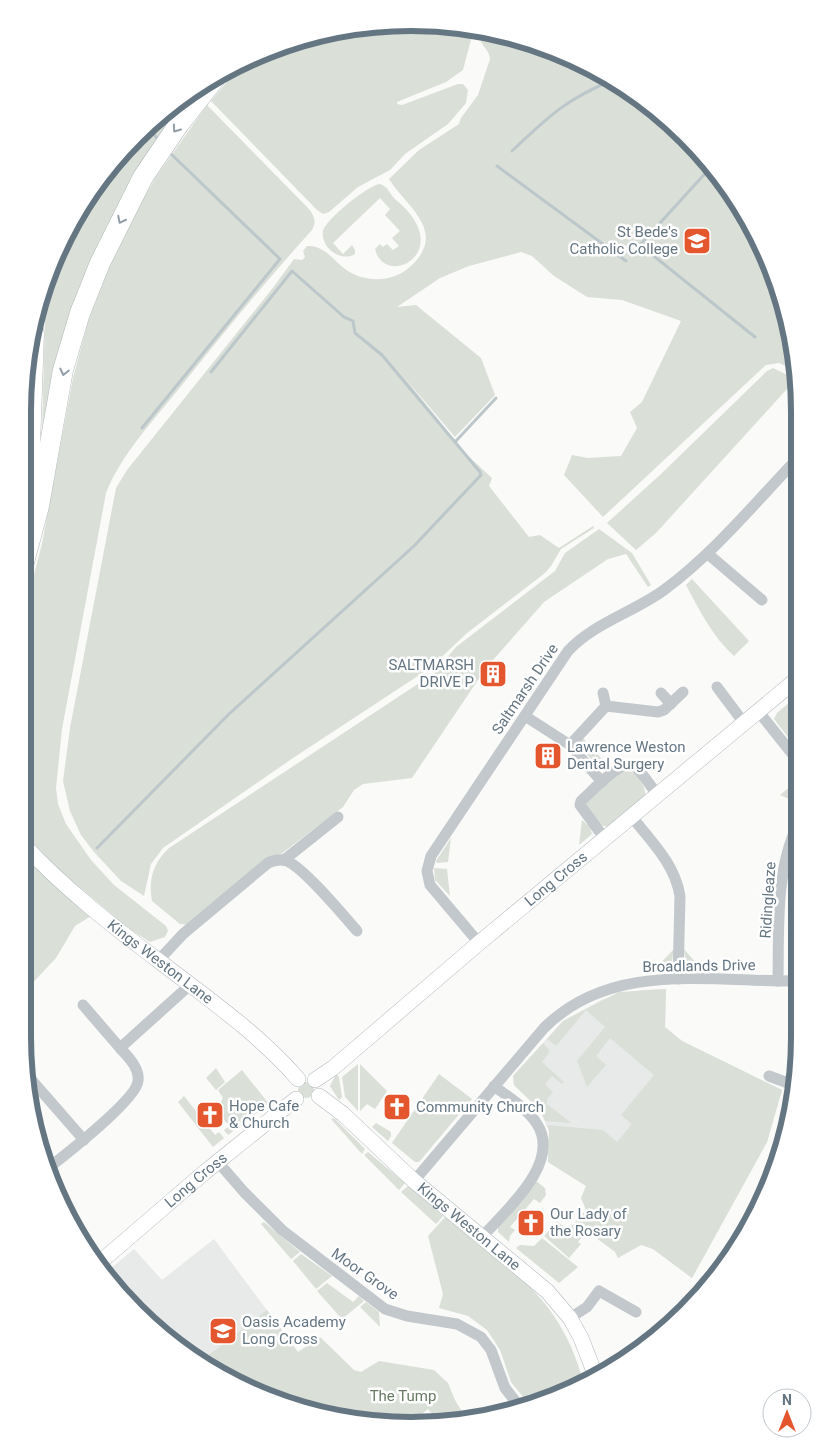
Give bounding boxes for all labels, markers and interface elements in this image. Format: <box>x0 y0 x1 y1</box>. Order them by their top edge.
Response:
one-way arrow <box>173 123 182 133</box>
one-way arrow <box>117 215 127 224</box>
place label: St Bede's Catholic College <box>570 223 678 258</box>
school or university icon: St Bede's Catholic College <box>682 226 712 256</box>
one-way arrow <box>59 367 69 376</box>
street label: Saltmarsh Drive <box>488 640 562 738</box>
place label: SALTMARSH DRIVE P <box>388 656 474 691</box>
building icon: SALTMARSH DRIVE P <box>478 659 508 689</box>
place label: Lawrence Weston Dental Surgery <box>567 738 686 773</box>
building icon: Lawrence Weston Dental Surgery <box>533 741 563 771</box>
street label: Long Cross <box>521 848 591 910</box>
street label: Ridingleaze <box>756 861 780 939</box>
street label: Kings Weston Lane <box>104 916 217 1008</box>
street label: Broadlands Drive <box>642 956 756 976</box>
church icon: Community Church <box>382 1092 412 1122</box>
place label: Hope Cafe & Church <box>229 1097 299 1132</box>
place label: Community Church <box>416 1098 544 1116</box>
church icon: Hope Cafe & Church <box>195 1100 225 1130</box>
street label: Long Cross <box>161 1149 231 1211</box>
street label: Kings Weston Lane <box>414 1179 524 1274</box>
place label: Our Lady of the Rosary <box>550 1205 627 1240</box>
church icon: Our Lady of the Rosary <box>516 1208 546 1238</box>
street label: Moor Grove <box>328 1244 402 1304</box>
place label: Oasis Academy Long Cross <box>242 1313 346 1348</box>
school or university icon: Oasis Academy Long Cross <box>208 1316 238 1346</box>
park label: The Tump <box>370 1387 436 1405</box>
north arrow <box>762 1388 812 1438</box>
text: N <box>782 1392 792 1408</box>

